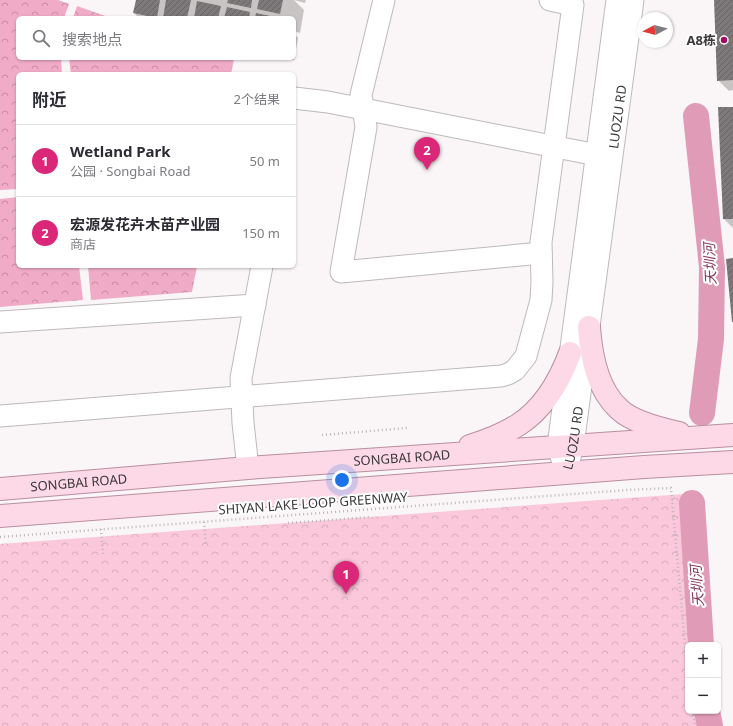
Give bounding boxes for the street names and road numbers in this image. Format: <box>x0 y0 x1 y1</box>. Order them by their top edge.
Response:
street label: LUOZU RD <box>604 84 630 150</box>
street label: LUOZU RD <box>558 405 587 471</box>
street label: SONGBAI ROAD <box>353 445 451 470</box>
street label: SONGBAI ROAD <box>30 469 128 495</box>
street label: SHIYAN LAKE LOOP GREENWAY <box>218 487 409 519</box>

